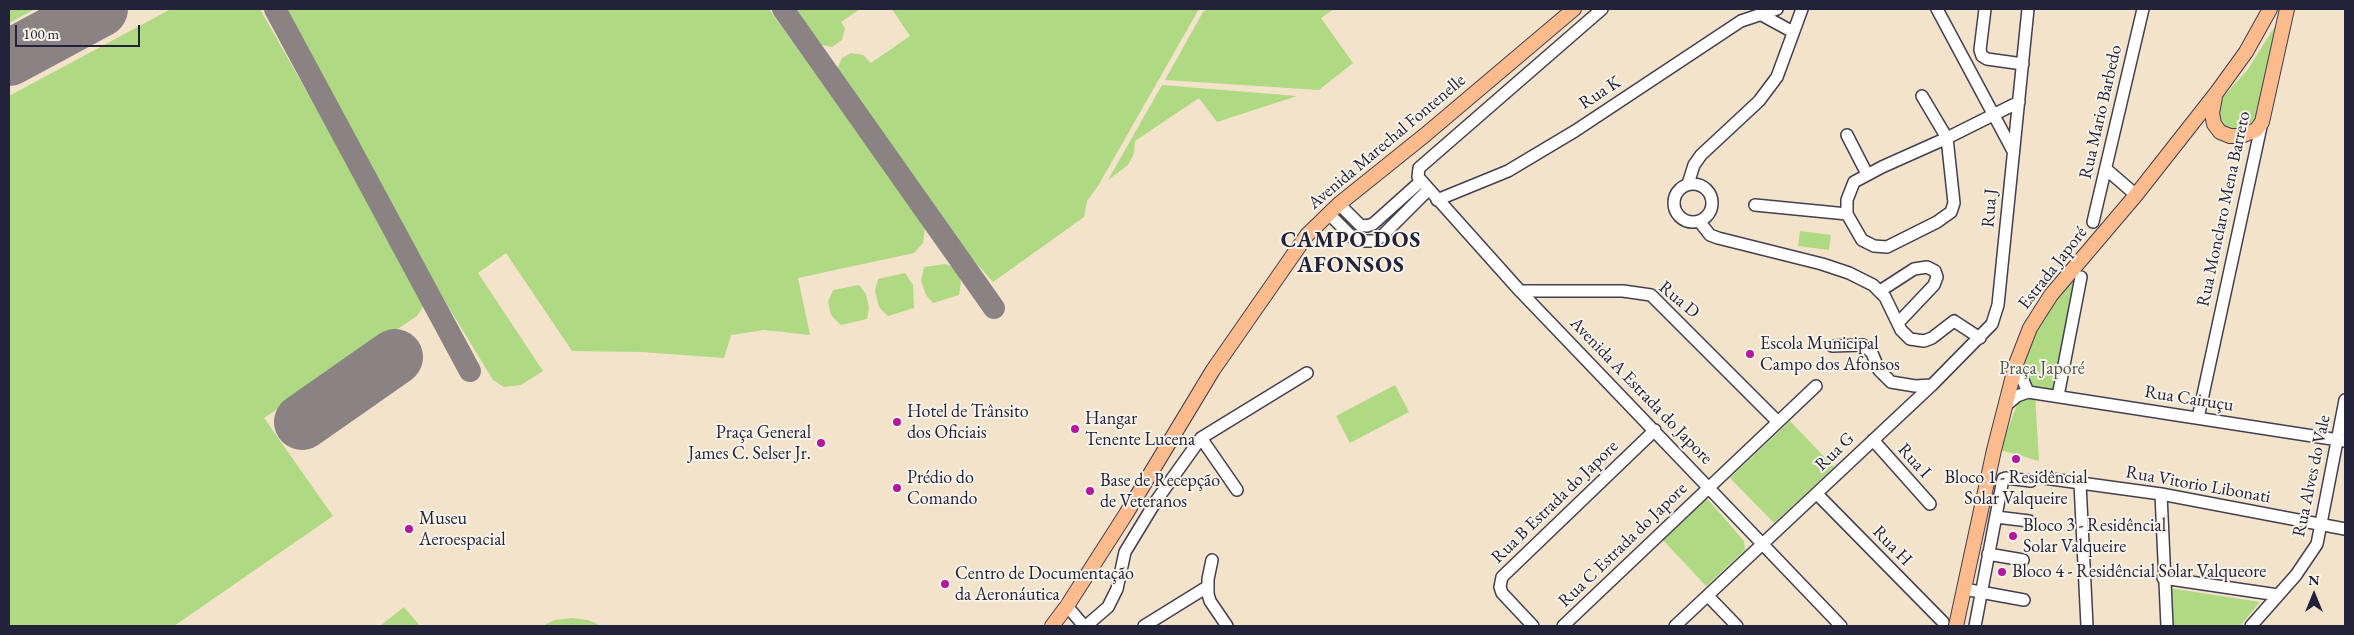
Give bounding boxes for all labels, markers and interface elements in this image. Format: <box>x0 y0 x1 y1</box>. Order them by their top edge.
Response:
scale bar <box>18 15 142 47</box>
text: 100 m <box>23 24 59 43</box>
street label: Rua Mario Barbedo <box>2075 43 2127 181</box>
street label: Avenida Marechal Fontenelle <box>1304 70 1470 214</box>
street label: Rua K <box>1575 72 1625 114</box>
street label: Rua Monclaro Mena Barreto <box>2193 109 2255 309</box>
street label: Rua J <box>1978 188 2002 228</box>
street label: Estrada Japoré <box>2014 222 2092 314</box>
district label: CAMPO DOS AFONSOS <box>1280 228 1422 280</box>
street label: Rua D <box>1654 277 1704 323</box>
street label: Avenida A Estrada do Japore <box>1565 313 1717 469</box>
place label: Escola Municipal Campo dos Afonsos <box>1760 333 1900 376</box>
marker: Escola Municipal Campo dos Afonsos <box>1744 348 1756 360</box>
park label: Praça Japoré <box>1999 358 2085 380</box>
street label: Rua Cairuçu <box>2143 381 2235 417</box>
place label: Hotel de Trânsito dos Oficiais <box>907 401 1029 444</box>
place label: Hangar Tenente Lucena <box>1085 408 1195 450</box>
street label: Rua Alves do Vale <box>2289 413 2335 539</box>
marker: Hotel de Trânsito dos Oficiais <box>891 416 903 428</box>
place label: Praça General James C. Selser Jr. <box>688 422 811 464</box>
marker: Hangar Tenente Lucena <box>1069 423 1081 435</box>
street label: Rua G <box>1811 428 1859 476</box>
street label: Rua B Estrada do Japore <box>1487 436 1623 568</box>
marker: Praça General James C. Selser Jr. <box>815 437 827 449</box>
street label: Rua I <box>1893 439 1935 483</box>
marker: Bloco 1 - Residêncial Solar Valqueire <box>2010 453 2022 465</box>
street label: Rua Vitorio Libonati <box>2124 462 2272 508</box>
place label: Prédio do Comando <box>907 467 977 509</box>
place label: Bloco 1 - Residêncial Solar Valqueire <box>1945 467 2087 509</box>
place label: Base de Recepção de Veteranos <box>1100 470 1220 512</box>
street label: Rua C Estrada do Japore <box>1554 478 1692 612</box>
marker: Prédio do Comando <box>891 482 903 494</box>
marker: Base de Recepção de Veteranos <box>1084 485 1096 497</box>
place label: Museu Aeroespacial <box>419 508 506 550</box>
place label: Bloco 3 - Residêncial Solar Valqueire <box>2023 515 2166 558</box>
street label: Rua H <box>1868 521 1916 571</box>
marker: Museu Aeroespacial <box>403 523 415 535</box>
marker: Bloco 3 - Residêncial Solar Valqueire <box>2007 530 2019 542</box>
place label: Bloco 4 - Residêncial Solar Valqueore <box>2012 561 2266 583</box>
place label: Centro de Documentação da Aeronáutica <box>955 563 1134 606</box>
marker: Bloco 4 - Residêncial Solar Valqueore <box>1996 566 2008 578</box>
north arrow <box>2289 570 2339 620</box>
text: N <box>2308 571 2320 589</box>
marker: Centro de Documentação da Aeronáutica <box>939 578 951 590</box>

